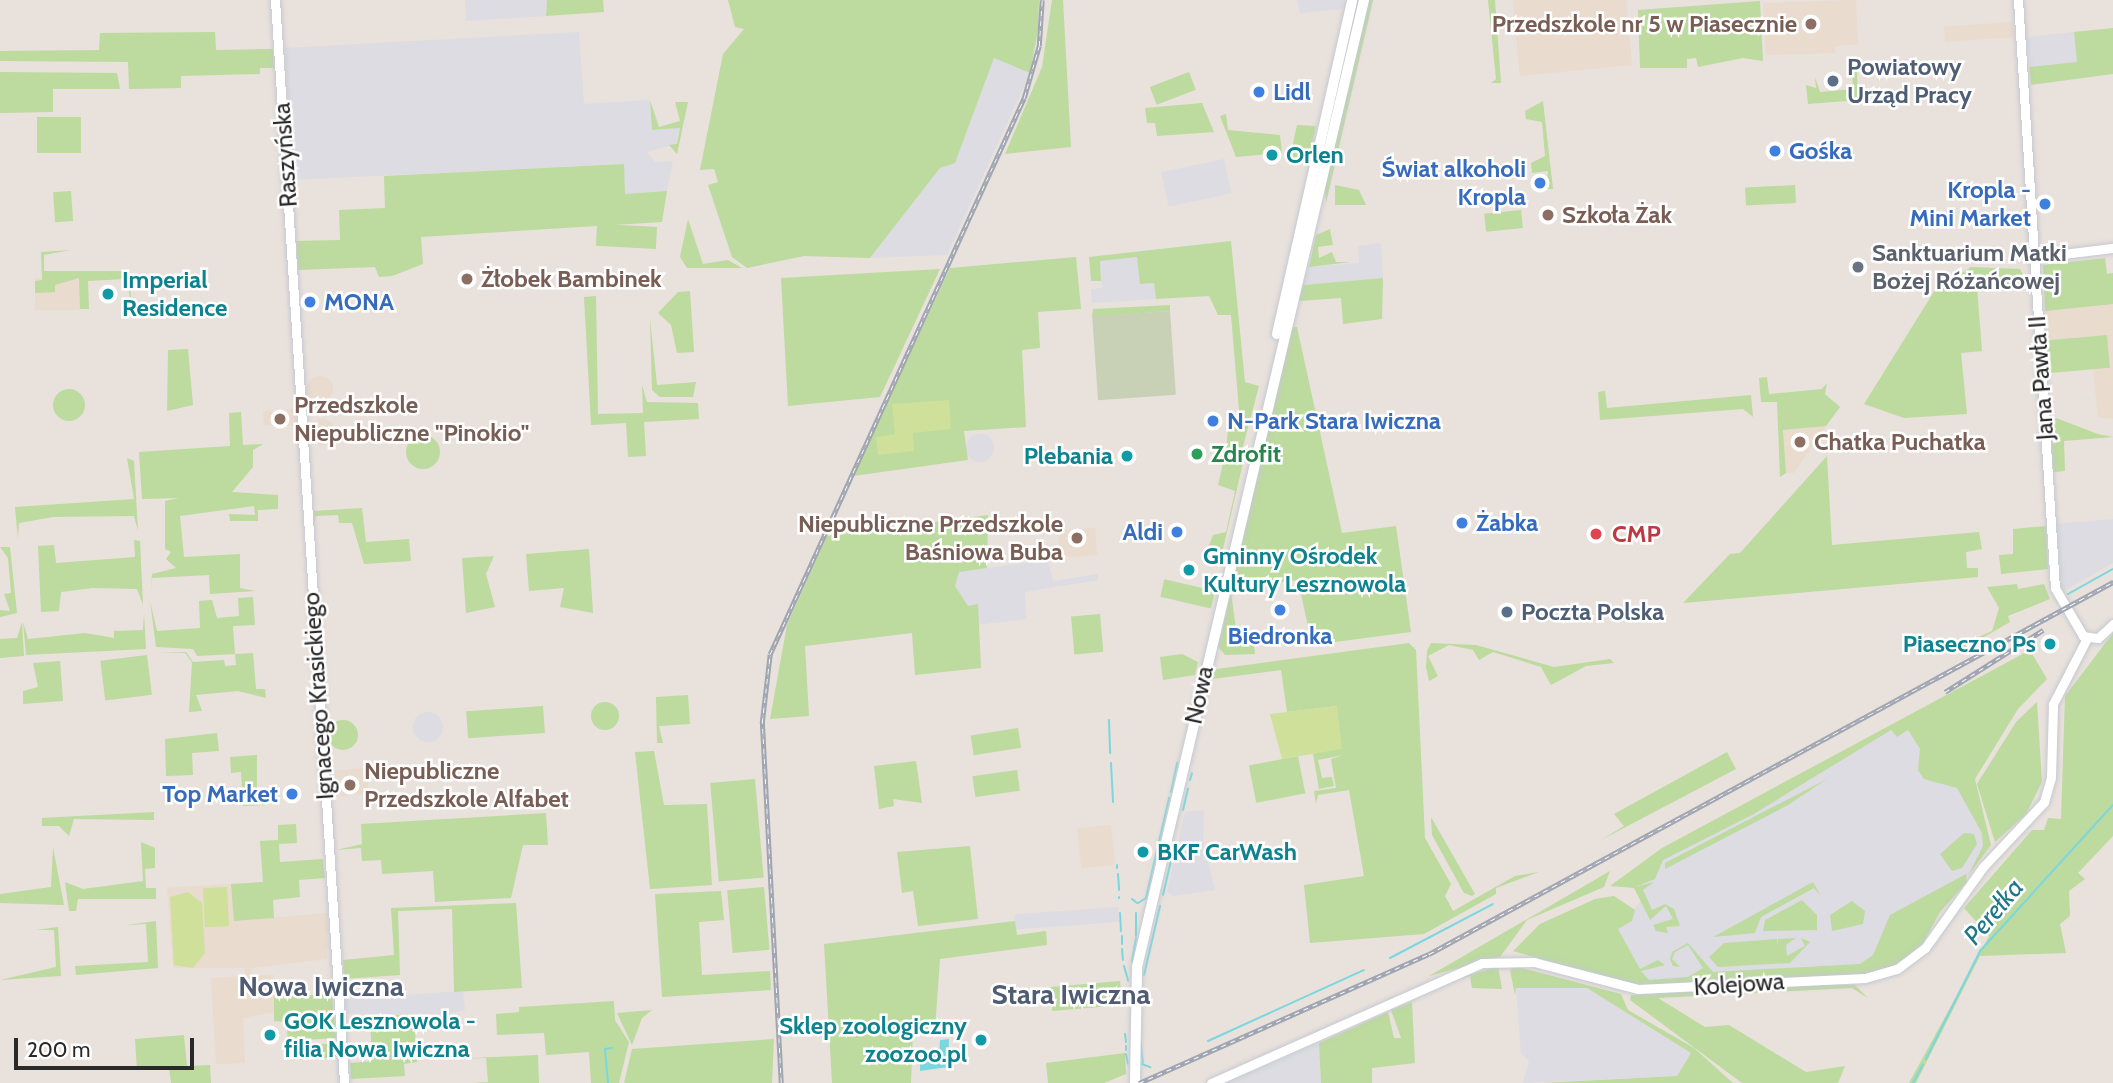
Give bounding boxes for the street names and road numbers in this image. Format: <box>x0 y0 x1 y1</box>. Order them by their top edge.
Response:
street label: Raszyńska <box>267 102 303 208</box>
street label: Jana Pawła II <box>2022 315 2060 441</box>
street label: Ignacego Krasickiego <box>296 591 340 801</box>
street label: Nowa <box>1179 663 1219 727</box>
street label: Kolejowa <box>1693 966 1785 1002</box>

